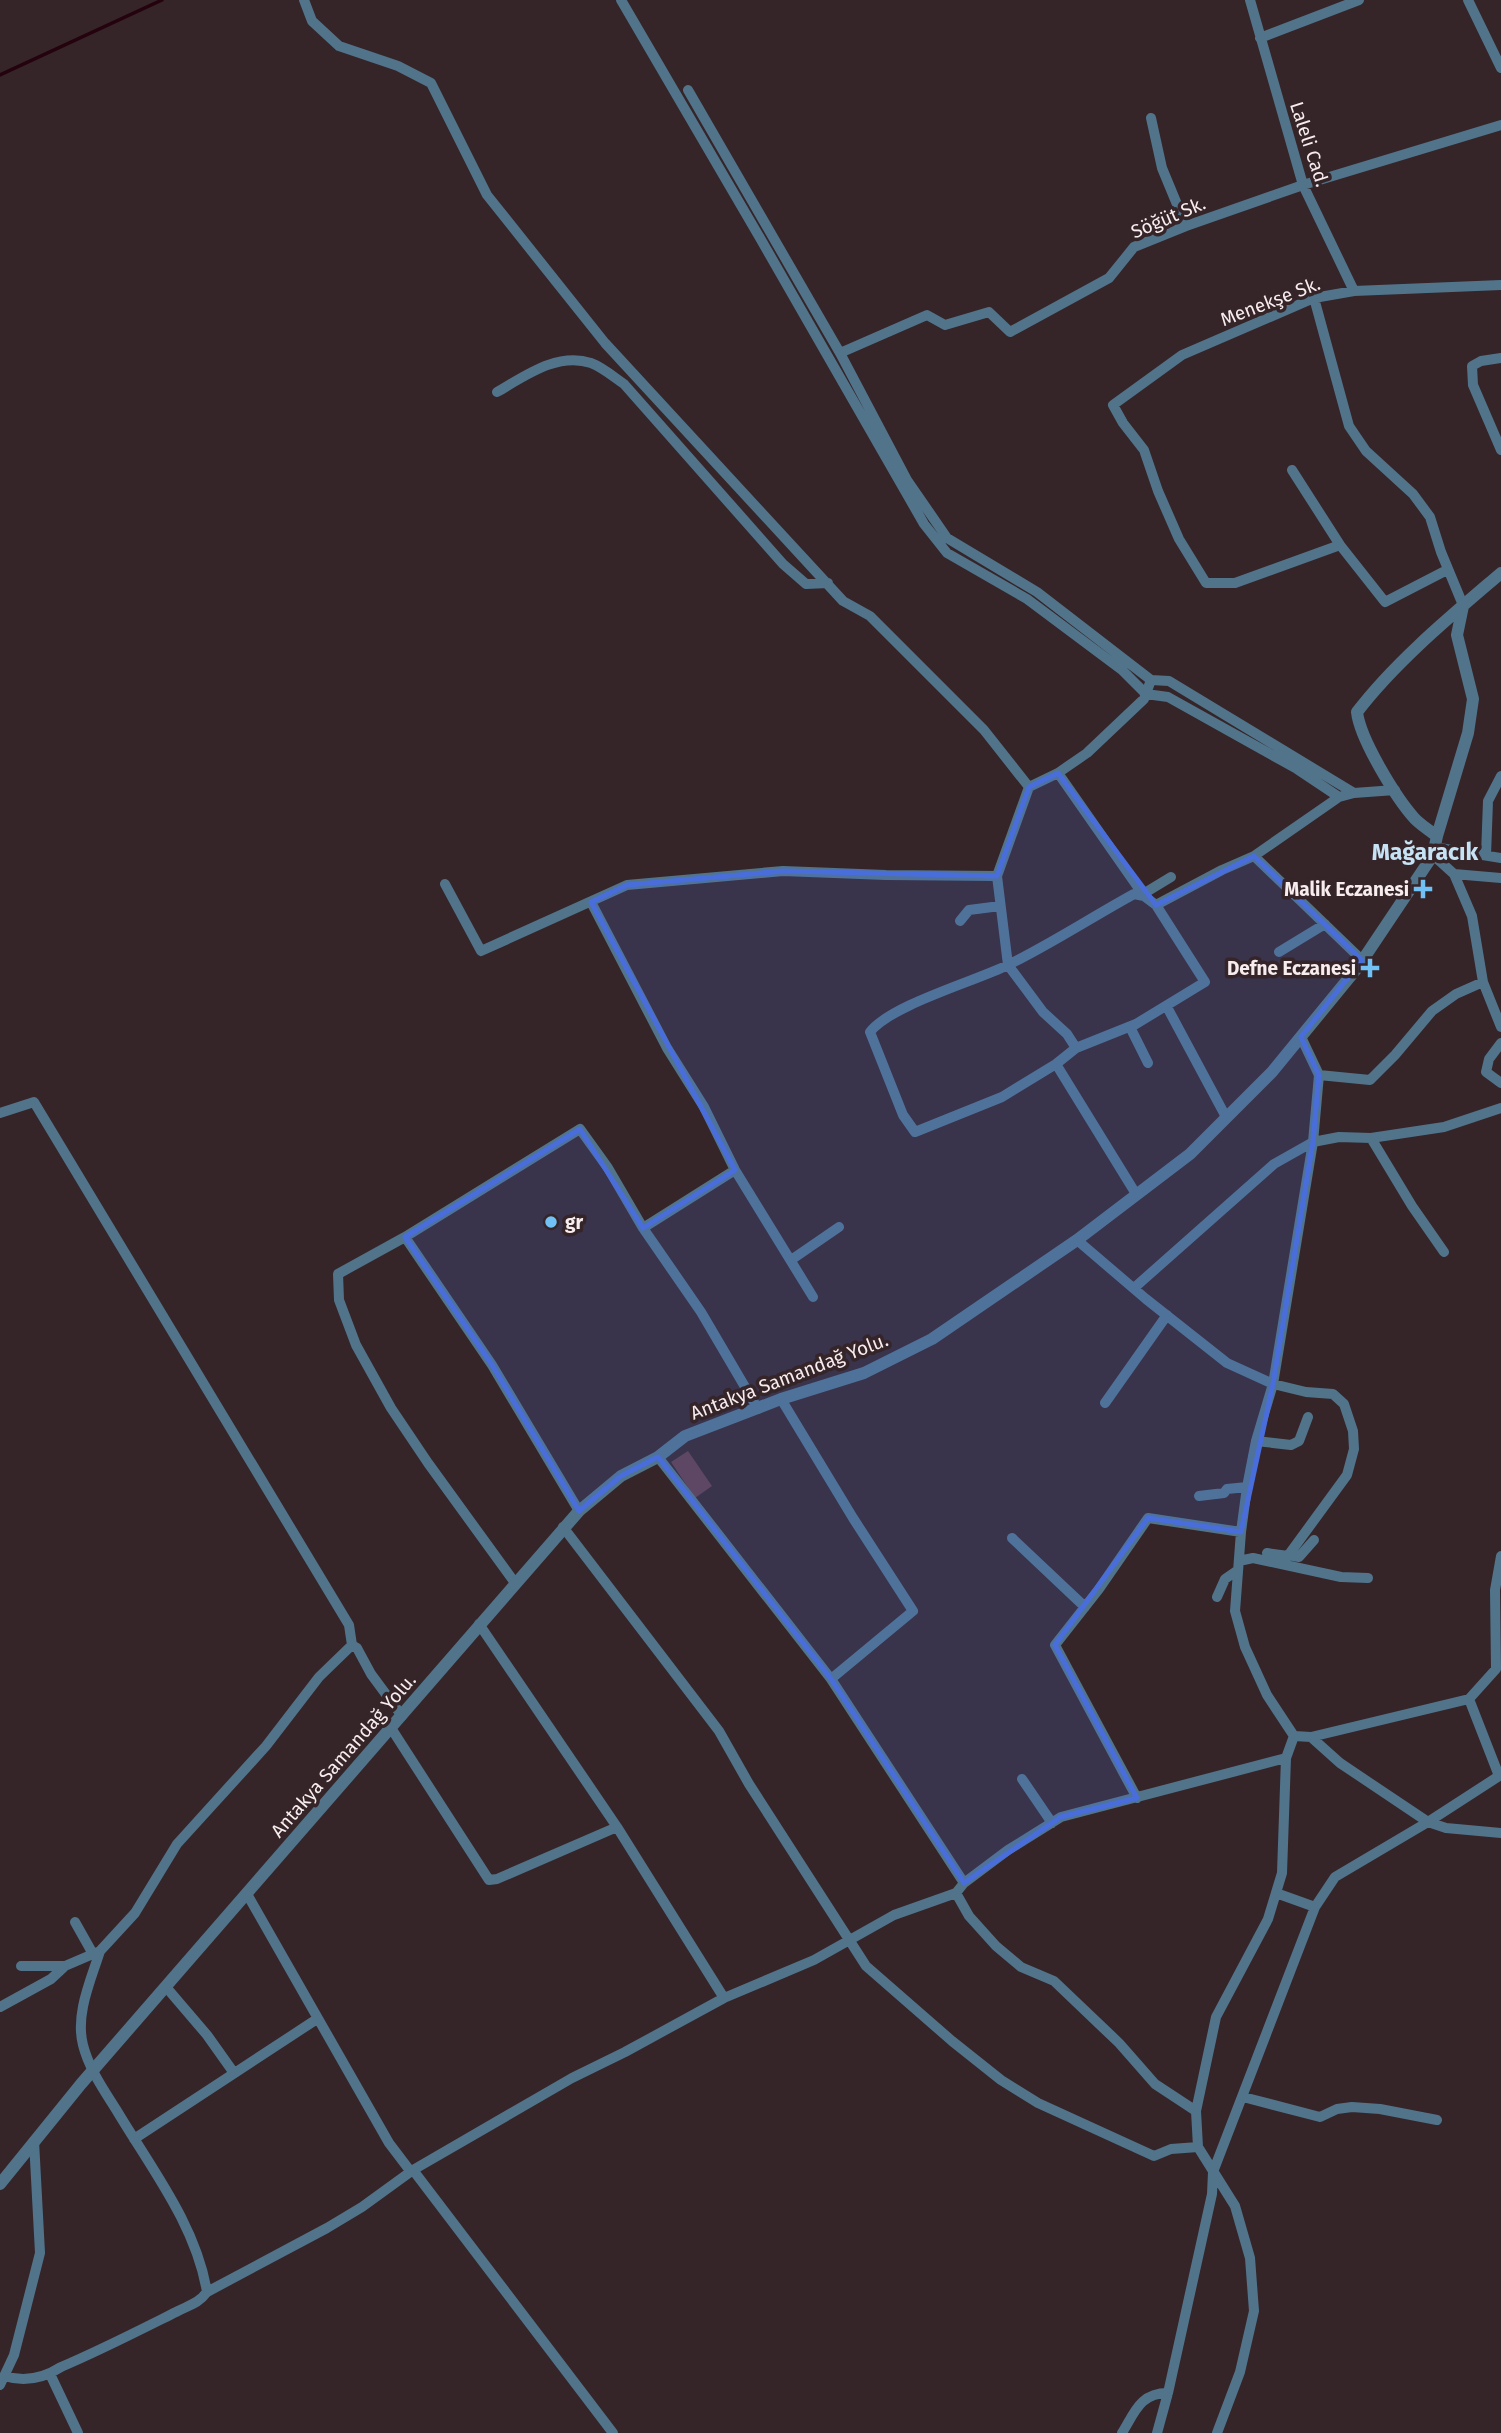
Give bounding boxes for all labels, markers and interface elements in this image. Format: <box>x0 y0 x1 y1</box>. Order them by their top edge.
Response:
street label: Laleli Cad. <box>1285 99 1334 190</box>
street label: Söğüt Sk. <box>1127 191 1209 243</box>
street label: Menekşe Sk. <box>1217 272 1323 331</box>
district label: Mağaracık <box>1372 838 1479 866</box>
place label: Malik Eczanesi <box>1284 878 1409 901</box>
marker: Malik Eczanesi <box>1415 881 1431 897</box>
place label: Defne Eczanesi <box>1227 957 1356 980</box>
marker: Defne Eczanesi <box>1362 960 1378 976</box>
place label: gr <box>565 1211 583 1234</box>
marker: gr <box>543 1214 559 1230</box>
street label: Antakya Samandağ Yolu. <box>687 1328 891 1425</box>
street label: Antakya Samandağ Yolu. <box>266 1669 421 1842</box>

